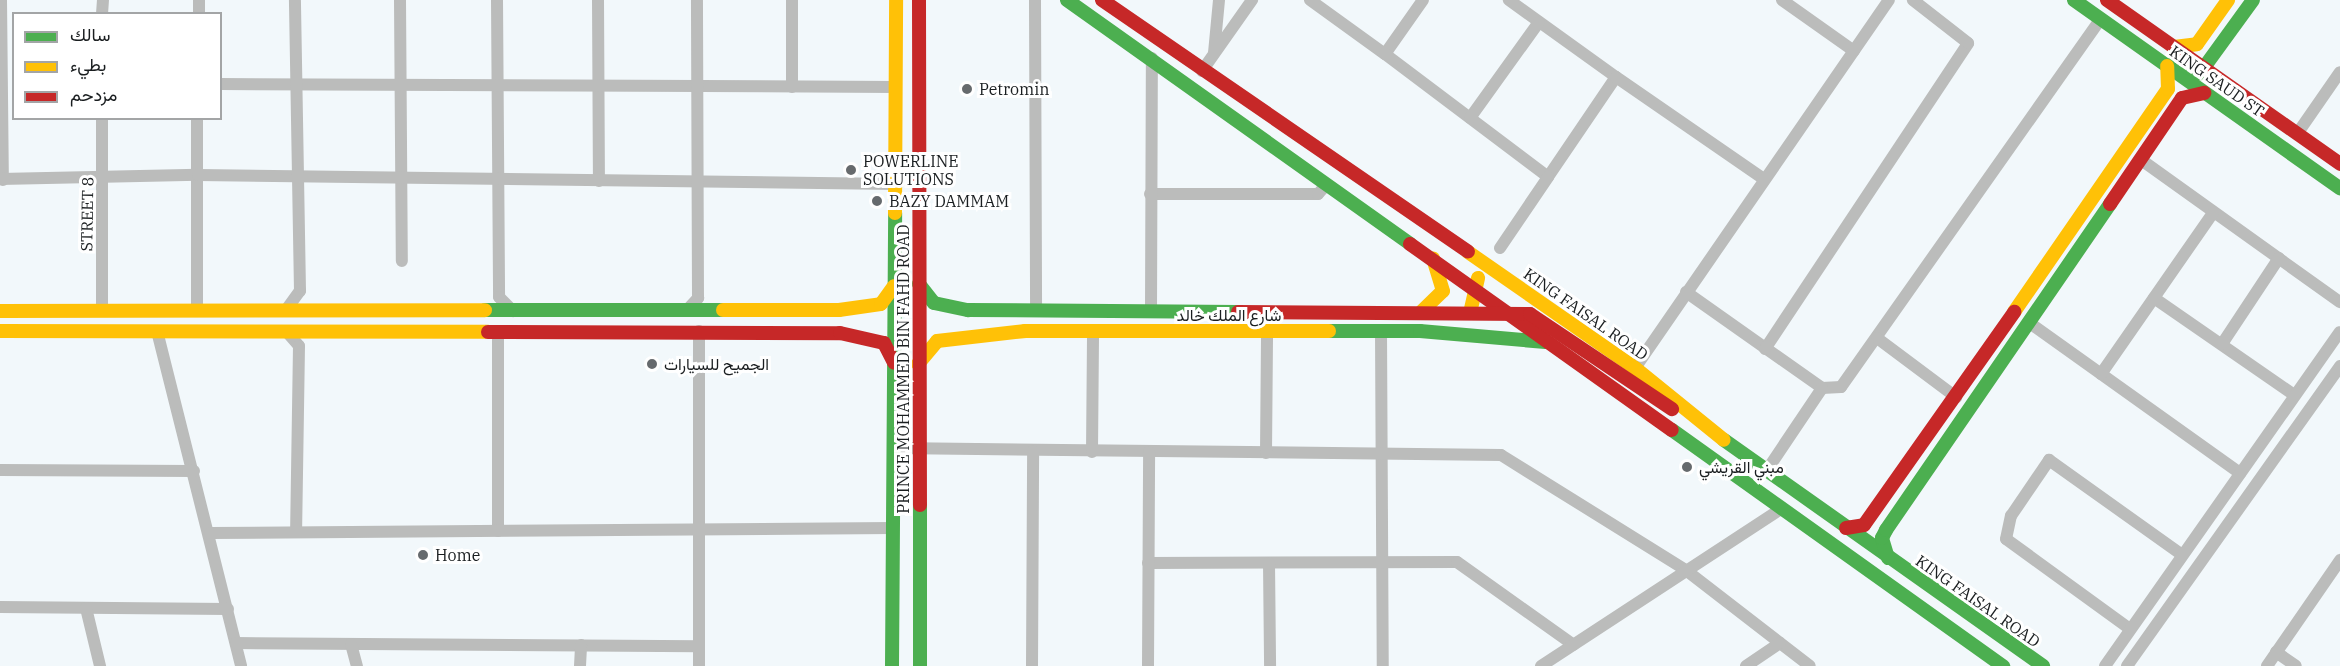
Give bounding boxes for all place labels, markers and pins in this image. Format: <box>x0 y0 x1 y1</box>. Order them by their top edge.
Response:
place label: Petromin <box>979 79 1050 99</box>
marker: Petromin <box>960 82 974 96</box>
place label: POWERLINE SOLUTIONS <box>863 151 958 189</box>
marker: POWERLINE SOLUTIONS <box>844 163 858 177</box>
place label: BAZY DAMMAM <box>889 191 1009 211</box>
marker: BAZY DAMMAM <box>870 194 884 208</box>
place label: الجميح للسيارات <box>664 354 769 374</box>
marker: الجميح للسيارات <box>645 357 659 371</box>
place label: مبني القريشي <box>1699 457 1784 477</box>
marker: مبني القريشي <box>1680 460 1694 474</box>
place label: Home <box>435 545 480 565</box>
marker: Home <box>416 548 430 562</box>

